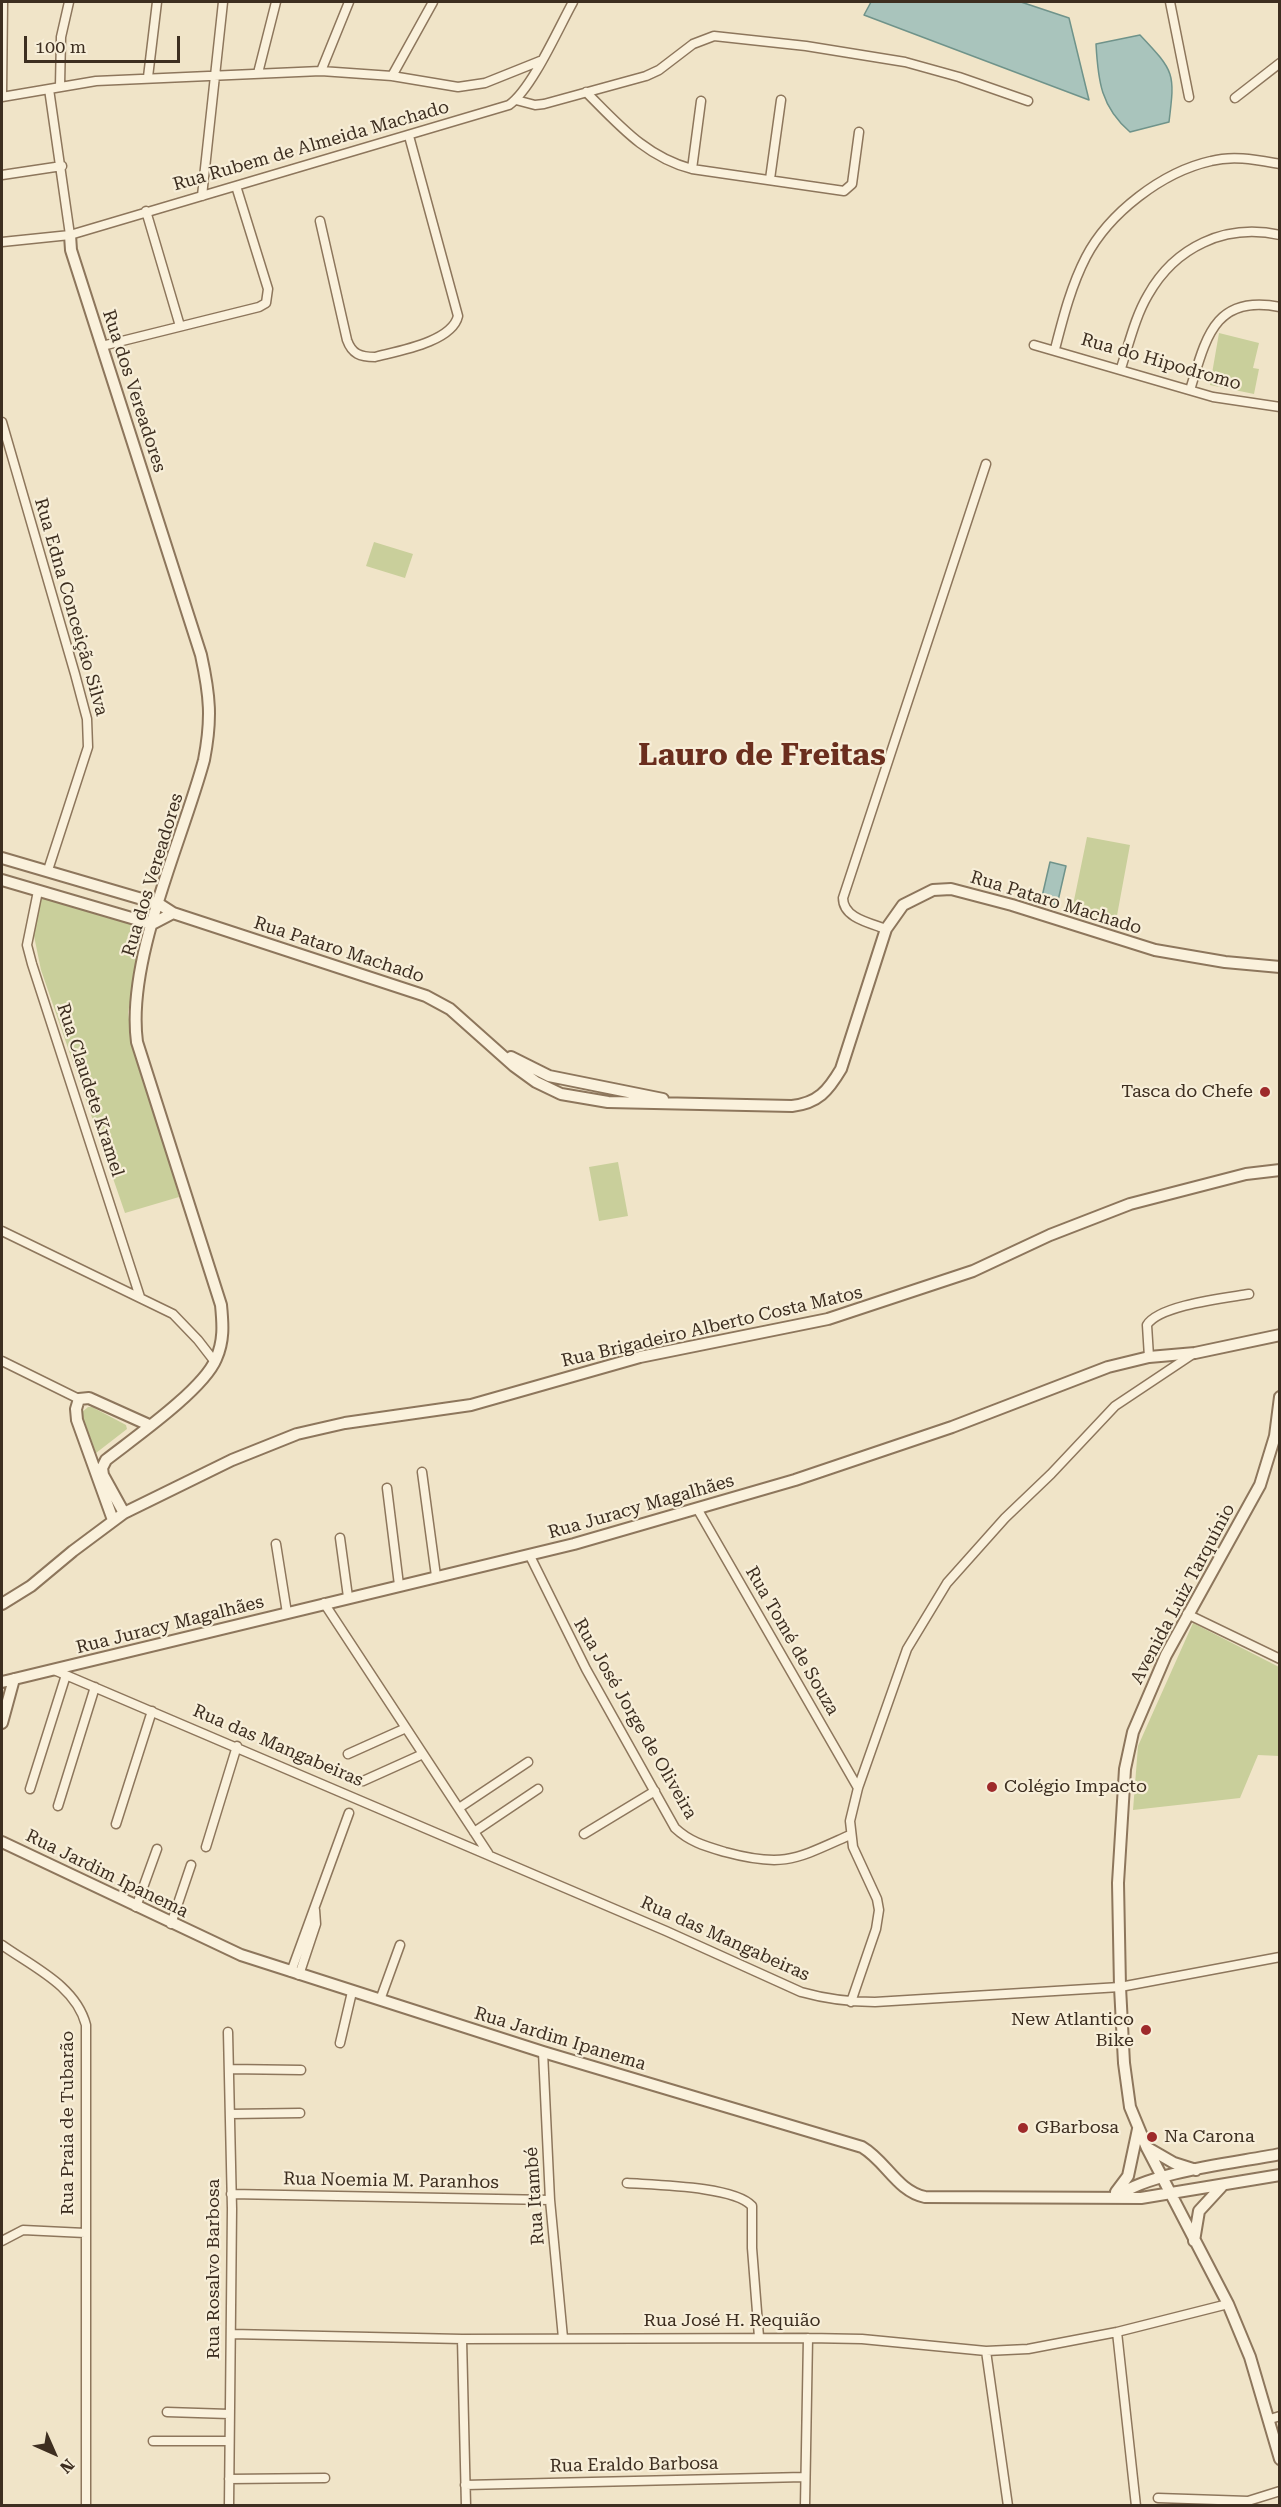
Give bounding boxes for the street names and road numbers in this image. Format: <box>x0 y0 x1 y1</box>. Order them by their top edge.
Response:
street label: Rua Rubem de Almeida Machado <box>170 96 452 196</box>
street label: Rua dos Vereadores <box>98 307 170 475</box>
street label: Rua do Hipodromo <box>1078 329 1244 395</box>
street label: Rua Edna Conceição Silva <box>30 496 112 718</box>
street label: Rua dos Vereadores <box>118 791 188 959</box>
street label: Rua Pataro Machado <box>968 867 1144 939</box>
street label: Rua Pataro Machado <box>251 912 427 988</box>
street label: Rua Claudete Kramel <box>52 1000 128 1180</box>
street label: Rua Brigadeiro Alberto Costa Matos <box>559 1282 865 1372</box>
street label: Rua Juracy Magalhães <box>545 1470 737 1544</box>
street label: Avenida Luiz Tarquínio <box>1126 1500 1240 1688</box>
street label: Rua Tomé de Souza <box>741 1563 843 1719</box>
street label: Rua Juracy Magalhães <box>74 1591 266 1659</box>
street label: Rua José Jorge de Oliveira <box>569 1615 701 1823</box>
street label: Rua das Mangabeiras <box>190 1700 366 1792</box>
street label: Rua Jardim Ipanema <box>22 1825 192 1923</box>
street label: Rua das Mangabeiras <box>637 1892 813 1986</box>
street label: Rua Jardim Ipanema <box>472 2003 648 2075</box>
street label: Rua Praia de Tubarão <box>57 2031 79 2215</box>
street label: Rua Itambé <box>521 2146 549 2246</box>
street label: Rua Noemia M. Paranhos <box>283 2168 499 2194</box>
street label: Rua Rosalvo Barbosa <box>203 2179 225 2359</box>
street label: Rua José H. Requião <box>644 2310 820 2332</box>
street label: Rua Eraldo Barbosa <box>549 2453 719 2477</box>

